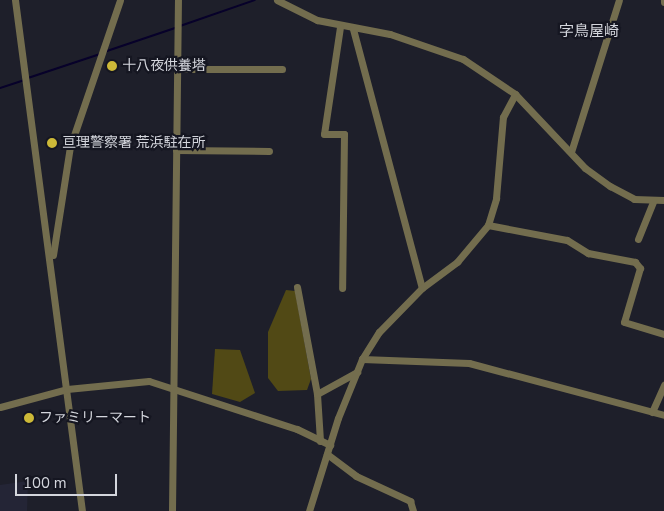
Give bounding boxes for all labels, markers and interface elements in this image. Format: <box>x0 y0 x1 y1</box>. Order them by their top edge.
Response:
district label: 字鳥屋崎 <box>559 23 619 41</box>
place label: 十八夜供養塔 <box>122 58 206 74</box>
marker: 十八夜供養塔 <box>106 60 118 72</box>
place label: 亘理警察署 荒浜駐在所 <box>62 135 206 151</box>
marker: 亘理警察署 荒浜駐在所 <box>46 137 58 149</box>
place label: ファミリーマート <box>39 410 151 426</box>
marker: ファミリーマート <box>23 412 35 424</box>
scale bar <box>18 464 120 496</box>
text: 100 m <box>23 473 67 493</box>

